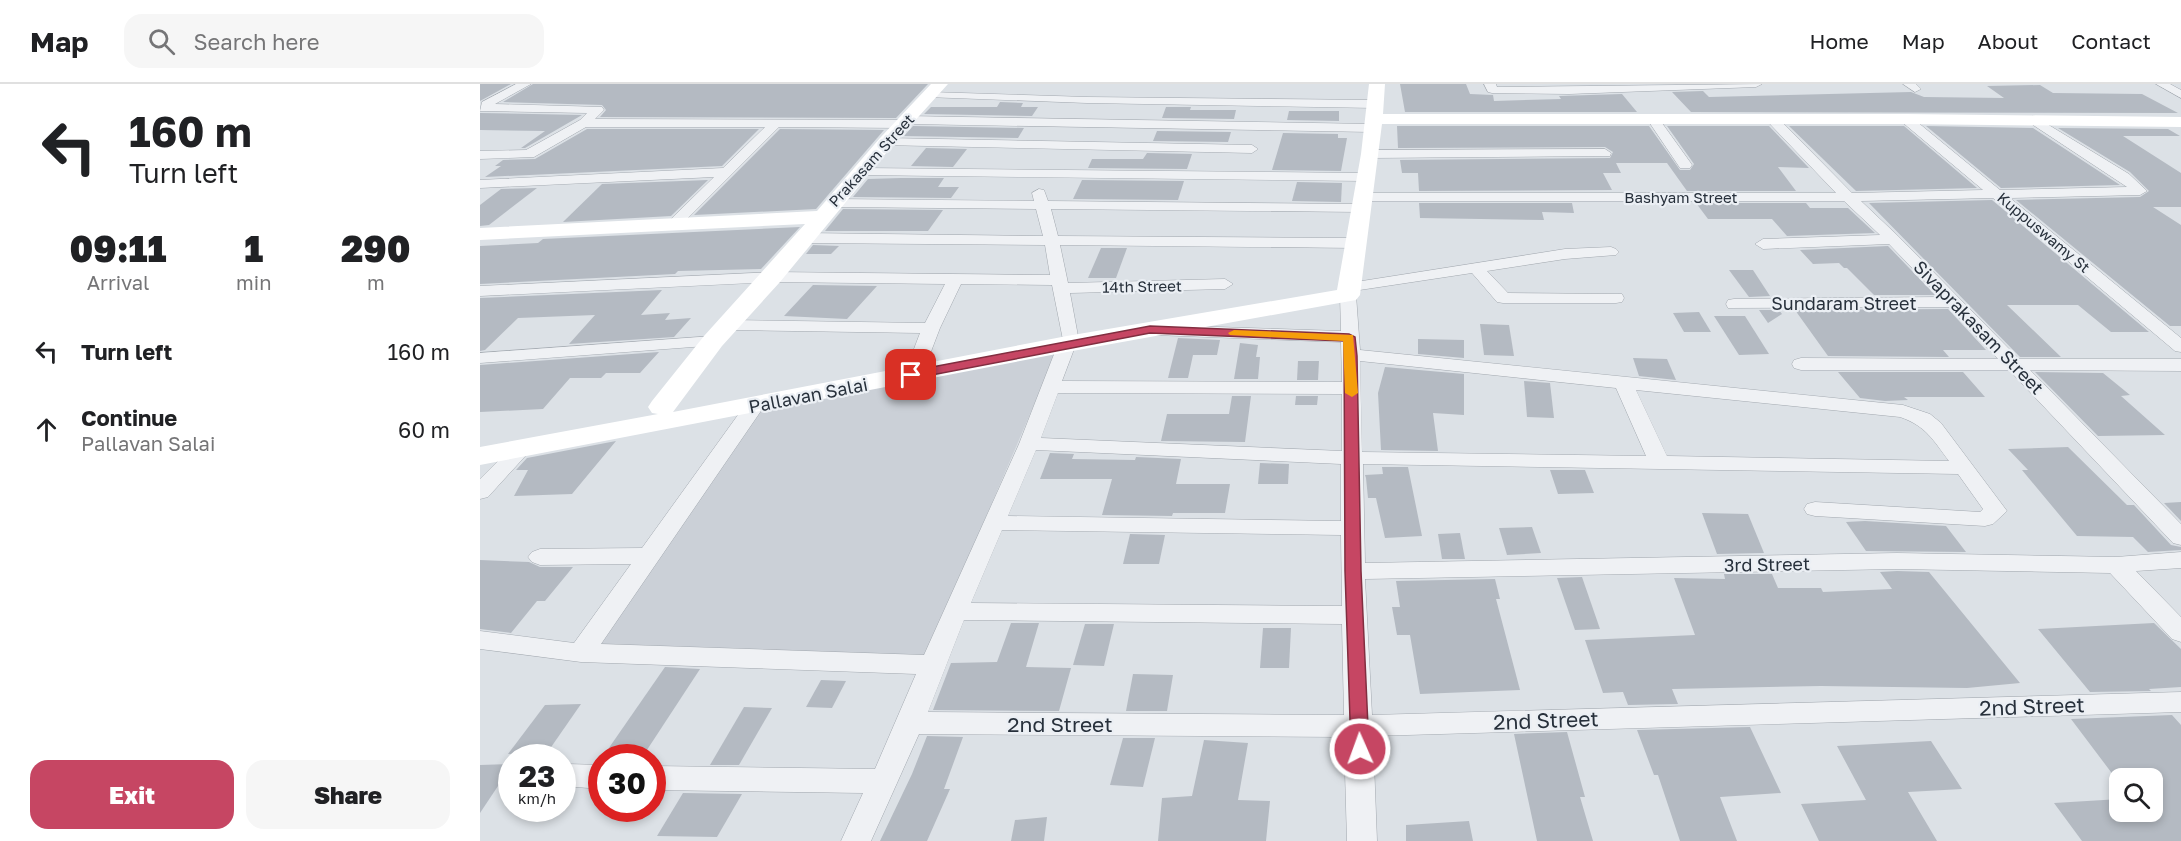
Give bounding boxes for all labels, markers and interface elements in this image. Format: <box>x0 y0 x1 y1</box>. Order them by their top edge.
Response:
search box <box>124 14 544 68</box>
text: Map <box>30 25 88 58</box>
icon: search <box>145 25 178 58</box>
text: Search here <box>193 28 319 55</box>
text: Home <box>1809 28 1869 54</box>
text: Map <box>1902 28 1945 54</box>
text: About <box>1978 28 2038 54</box>
text: Contact <box>2071 28 2151 54</box>
text: 160 m <box>129 106 252 156</box>
icon: left <box>30 108 108 186</box>
street label: Prakasam Street <box>825 110 917 210</box>
text: Turn left <box>129 157 238 189</box>
street label: Bashyam Street <box>1624 188 1738 206</box>
street label: Kuppuswamy St <box>1994 188 2094 276</box>
text: 09:11 <box>70 227 167 270</box>
text: 1 <box>244 227 263 270</box>
text: 290 <box>341 227 410 270</box>
street label: Sivaprakasam Street <box>1909 255 2049 399</box>
text: Arrival <box>87 270 149 294</box>
text: min <box>236 270 271 294</box>
text: m <box>367 270 385 294</box>
street label: 14th Street <box>1102 276 1182 296</box>
street label: Sundaram Street <box>1771 292 1917 314</box>
icon: left <box>30 335 63 368</box>
text: Turn left <box>81 338 172 365</box>
text: 160 m <box>387 338 450 365</box>
pin <box>885 349 936 400</box>
icon: arrive <box>894 358 927 391</box>
street label: Pallavan Salai <box>747 373 869 417</box>
text: Continue <box>81 404 177 431</box>
icon: ahead <box>30 413 63 446</box>
text: 60 m <box>398 416 450 443</box>
text: Pallavan Salai <box>81 431 215 455</box>
street label: 3rd Street <box>1724 552 1810 576</box>
street label: 2nd Street <box>1979 691 2085 721</box>
street label: 2nd Street <box>1493 705 1599 735</box>
street label: 2nd Street <box>1007 711 1113 737</box>
position arrow <box>1328 717 1392 781</box>
speed limit sign: 30 <box>588 744 666 822</box>
text: 23 <box>519 758 555 794</box>
button: Exit <box>30 760 234 829</box>
button: Share <box>246 760 450 829</box>
map controls <box>2109 768 2163 822</box>
button: search <box>2109 768 2163 822</box>
text: km/h <box>518 789 556 807</box>

